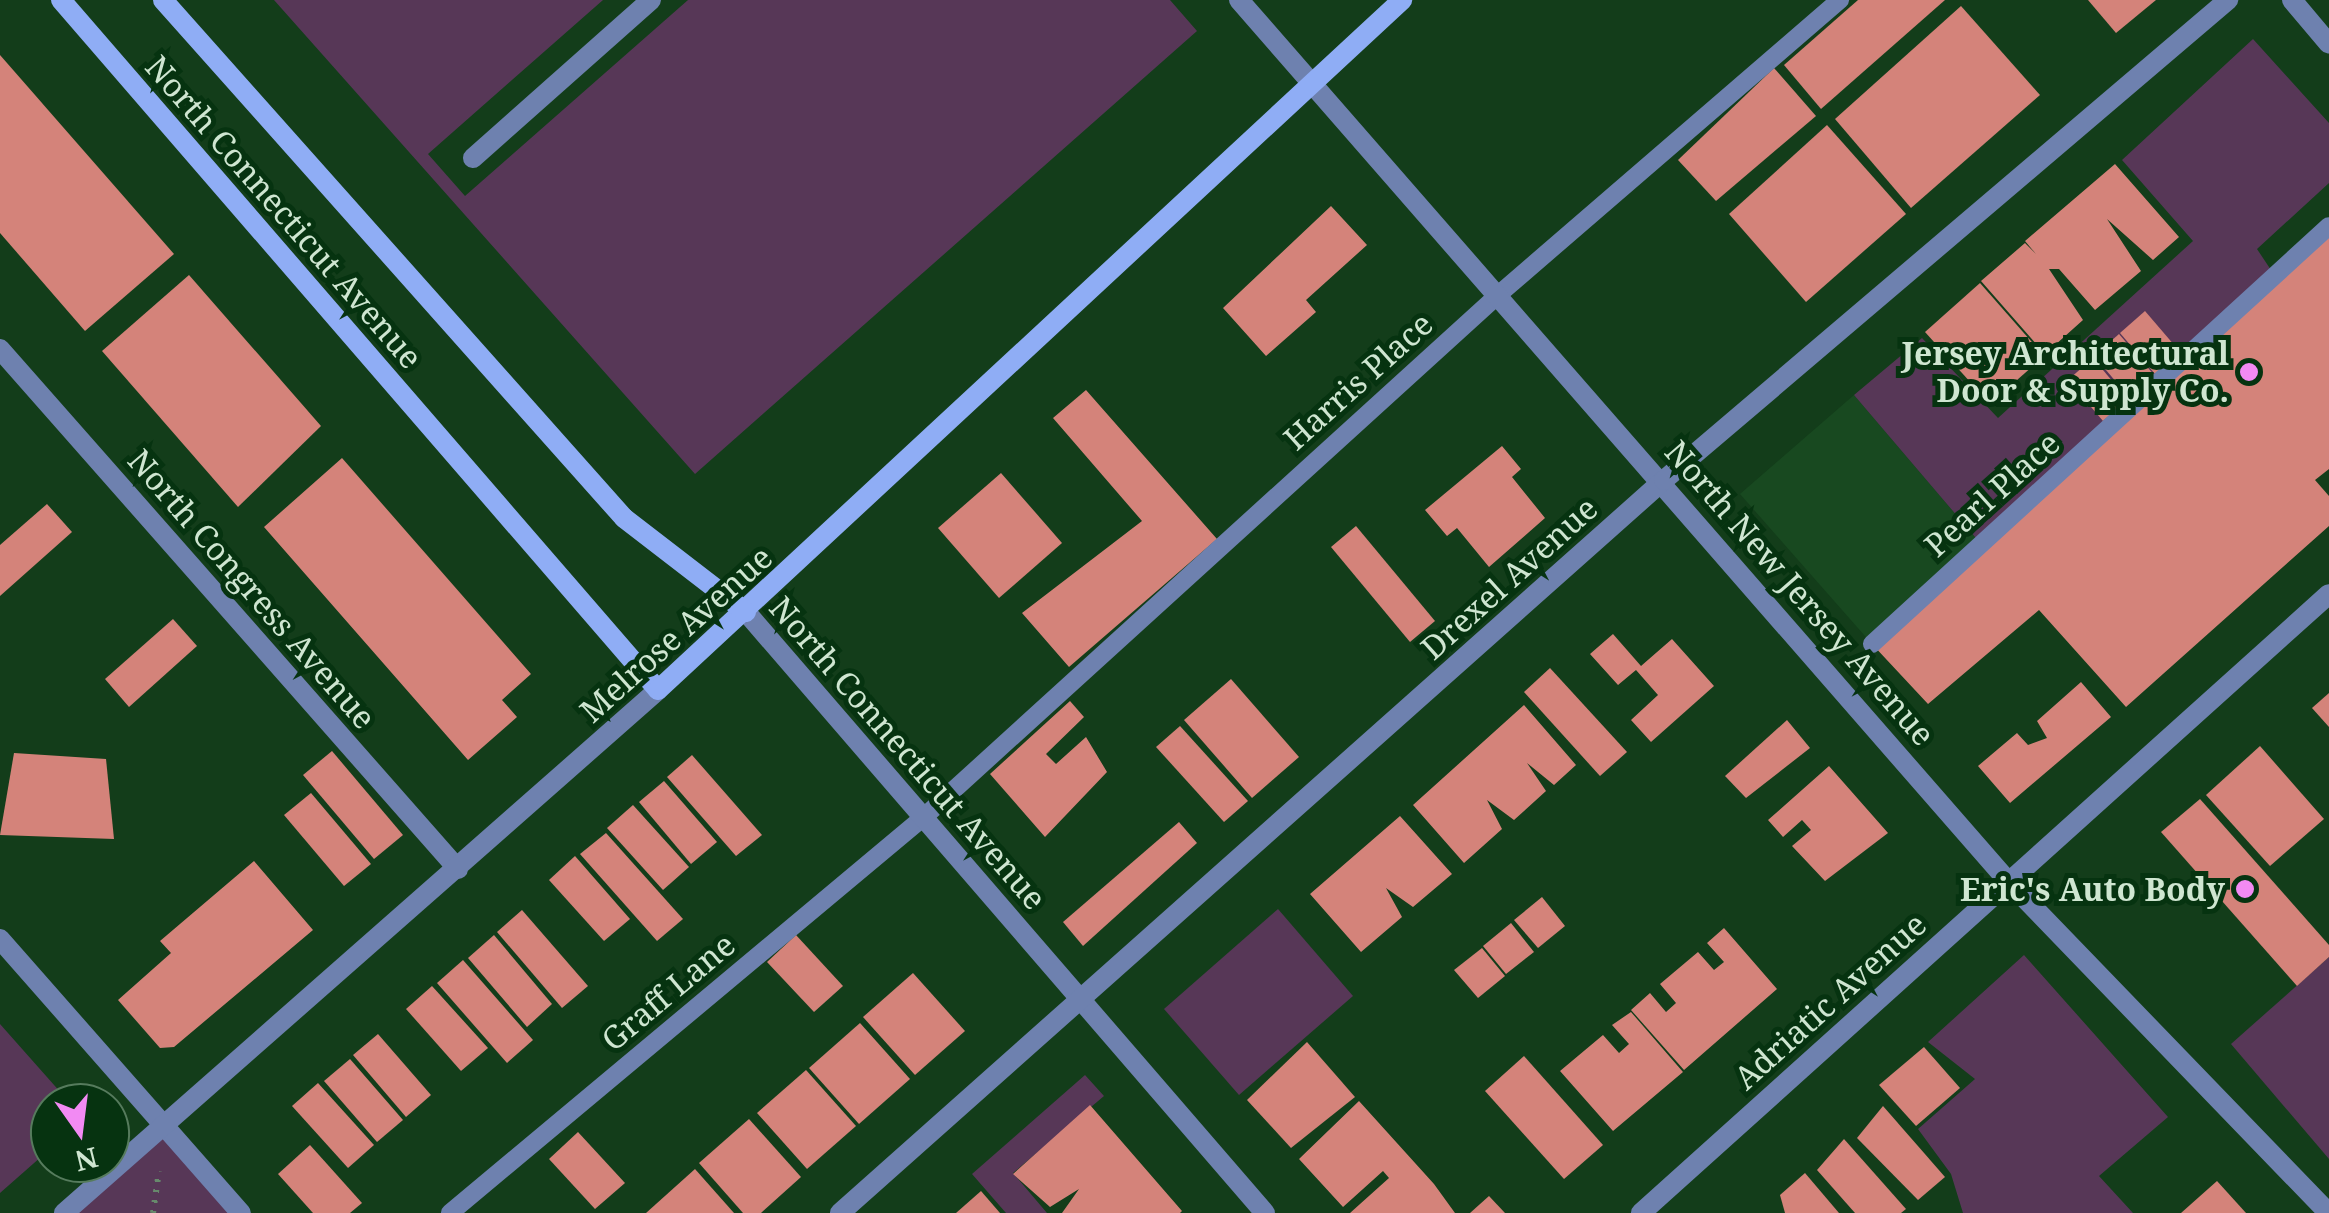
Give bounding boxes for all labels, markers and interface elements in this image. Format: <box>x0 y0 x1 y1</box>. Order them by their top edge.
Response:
street label: North Connecticut Avenue <box>138 48 430 376</box>
street label: Harris Place <box>1276 304 1440 458</box>
place label: Jersey Architectural Door & Supply Co. <box>1901 335 2229 410</box>
marker: Jersey Architectural Door & Supply Co. <box>2238 361 2260 383</box>
street label: Pearl Place <box>1917 424 2067 564</box>
street label: North New Jersey Avenue <box>1657 433 1943 753</box>
street label: North Congress Avenue <box>120 441 384 737</box>
street label: Drexel Avenue <box>1413 489 1605 667</box>
street label: Melrose Avenue <box>572 538 780 730</box>
street label: North Connecticut Avenue <box>762 589 1054 917</box>
place label: Eric's Auto Body <box>1960 870 2225 908</box>
marker: Eric's Auto Body <box>2234 878 2256 900</box>
street label: Adriatic Avenue <box>1726 905 1934 1097</box>
street label: Graff Lane <box>594 925 742 1059</box>
north arrow <box>30 1083 130 1183</box>
text: N <box>71 1139 102 1181</box>

